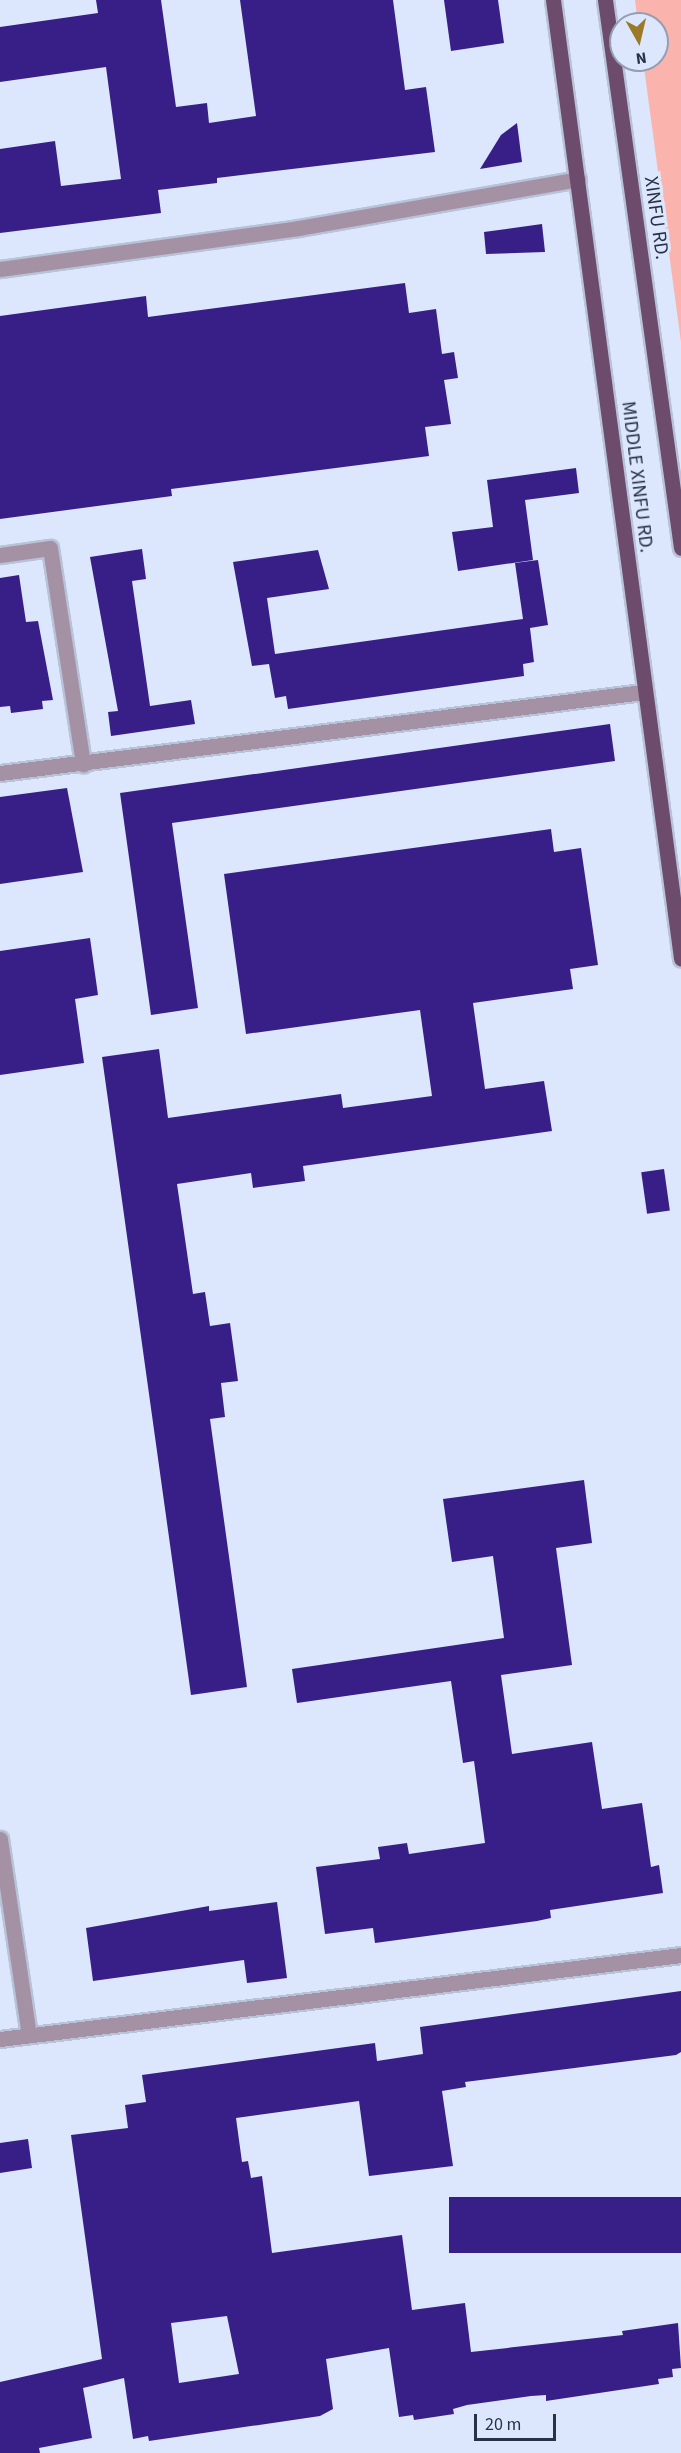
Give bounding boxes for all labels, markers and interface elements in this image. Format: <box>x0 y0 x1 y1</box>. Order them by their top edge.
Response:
north arrow <box>609 12 669 72</box>
text: N <box>634 46 648 69</box>
street label: XINFU RD. <box>638 175 674 261</box>
street label: MIDDLE XINFU RD. <box>616 400 658 554</box>
scale bar <box>477 2402 560 2440</box>
text: 20 m <box>485 2412 521 2437</box>

